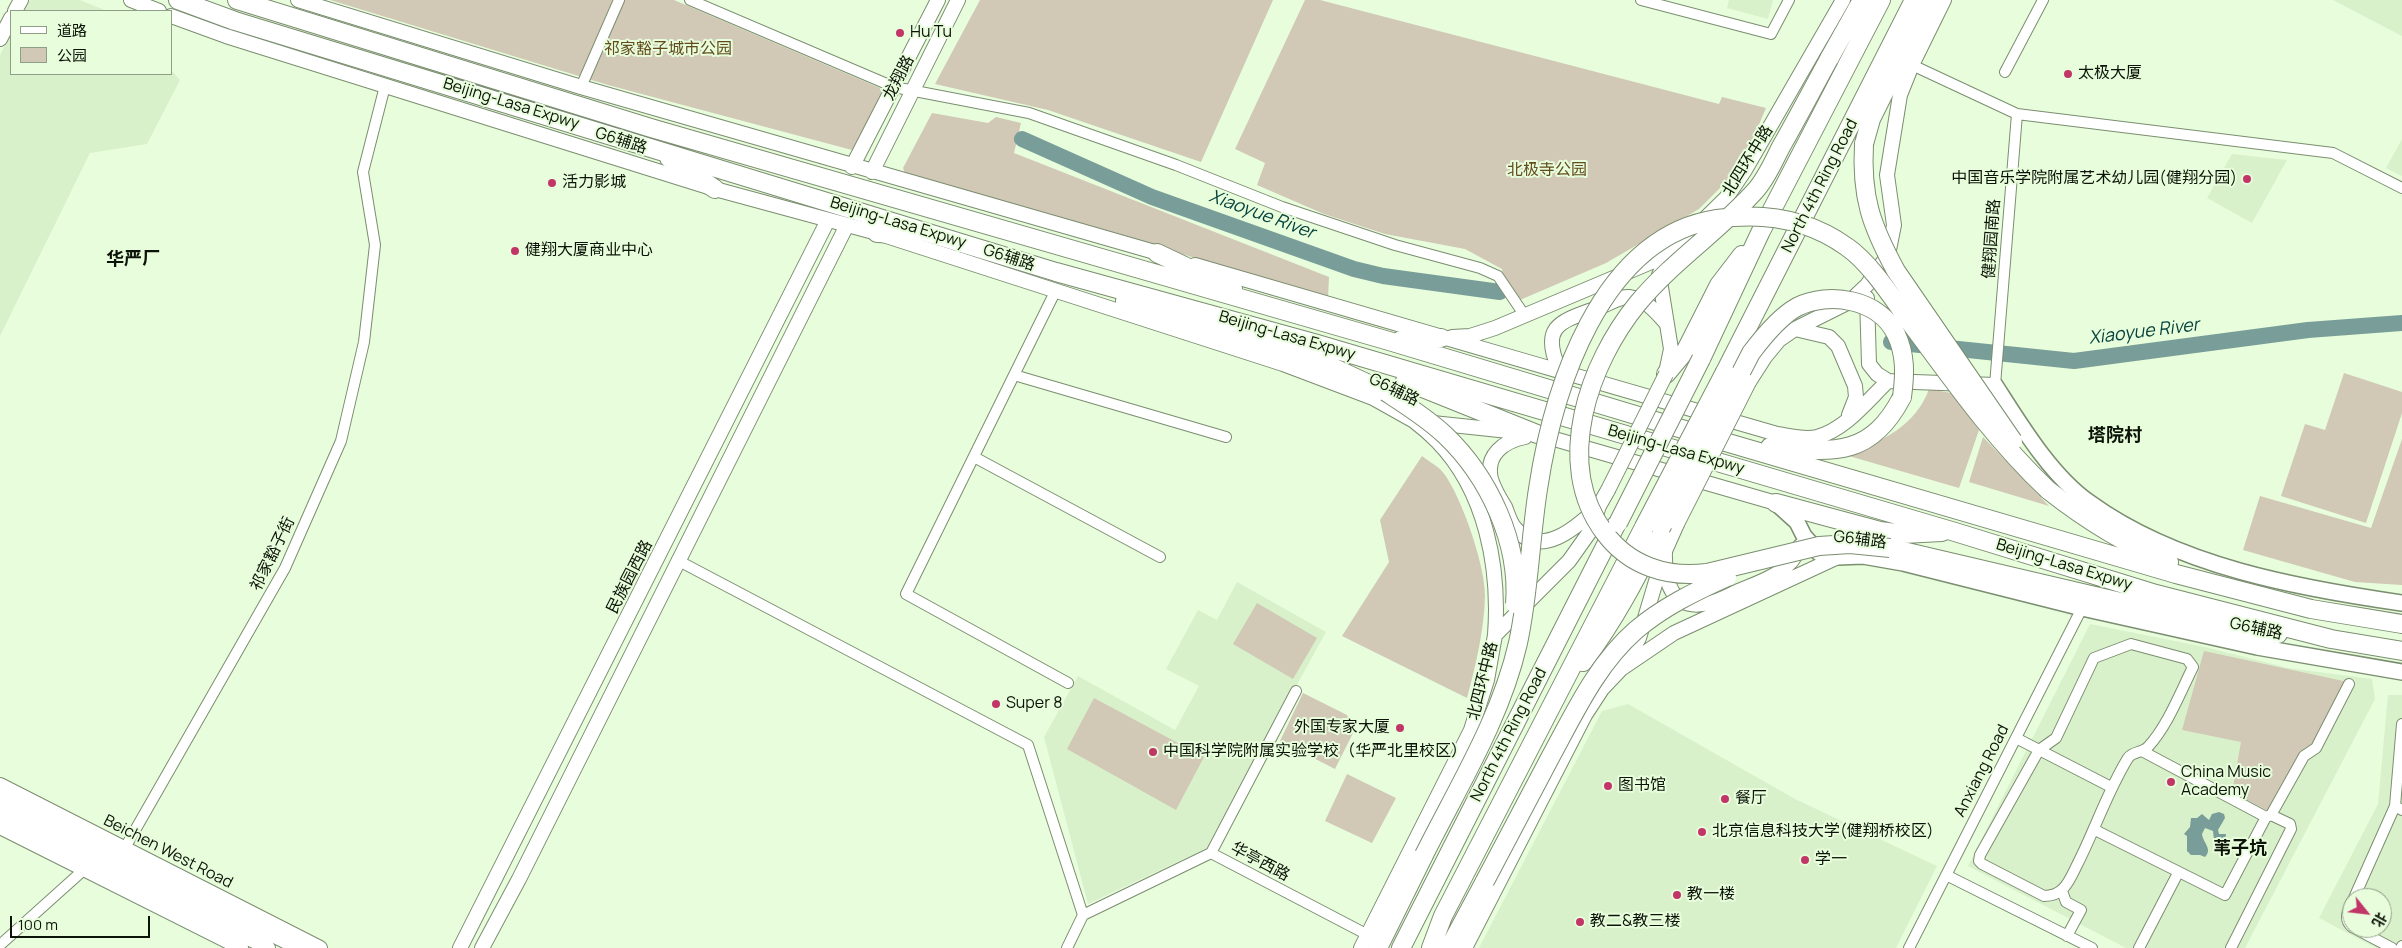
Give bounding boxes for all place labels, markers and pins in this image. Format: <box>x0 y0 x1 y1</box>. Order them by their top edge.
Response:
place label: Hu Tu <box>910 23 952 43</box>
marker: Hu Tu <box>894 27 906 39</box>
place label: 太极大厦 <box>2078 64 2142 84</box>
marker: 太极大厦 <box>2062 68 2074 80</box>
place label: 中国音乐学院附属艺术幼儿园(健翔分园) <box>1951 169 2237 189</box>
place label: 活力影城 <box>562 173 626 193</box>
marker: 中国音乐学院附属艺术幼儿园(健翔分园) <box>2241 173 2253 185</box>
marker: 活力影城 <box>546 177 558 189</box>
place label: 健翔大厦商业中心 <box>525 241 653 261</box>
marker: 健翔大厦商业中心 <box>509 245 521 257</box>
place label: Super 8 <box>1006 694 1062 714</box>
marker: Super 8 <box>990 698 1002 710</box>
place label: 外国专家大厦 <box>1294 718 1390 738</box>
marker: 外国专家大厦 <box>1394 722 1406 734</box>
place label: 中国科学院附属实验学校（华严北里校区） <box>1163 742 1467 762</box>
marker: 中国科学院附属实验学校（华严北里校区） <box>1147 746 1159 758</box>
place label: China Music Academy <box>2181 763 2271 801</box>
place label: 图书馆 <box>1618 776 1666 796</box>
marker: China Music Academy <box>2165 776 2177 788</box>
marker: 图书馆 <box>1602 780 1614 792</box>
place label: 餐厅 <box>1735 789 1767 809</box>
marker: 餐厅 <box>1719 793 1731 805</box>
place label: 北京信息科技大学(健翔桥校区) <box>1712 822 1934 842</box>
marker: 北京信息科技大学(健翔桥校区) <box>1696 826 1708 838</box>
place label: 学一 <box>1815 850 1847 870</box>
marker: 学一 <box>1799 854 1811 866</box>
place label: 教一楼 <box>1687 885 1735 905</box>
marker: 教一楼 <box>1671 889 1683 901</box>
place label: 教二&教三楼 <box>1590 912 1680 932</box>
marker: 教二&教三楼 <box>1574 916 1586 928</box>

